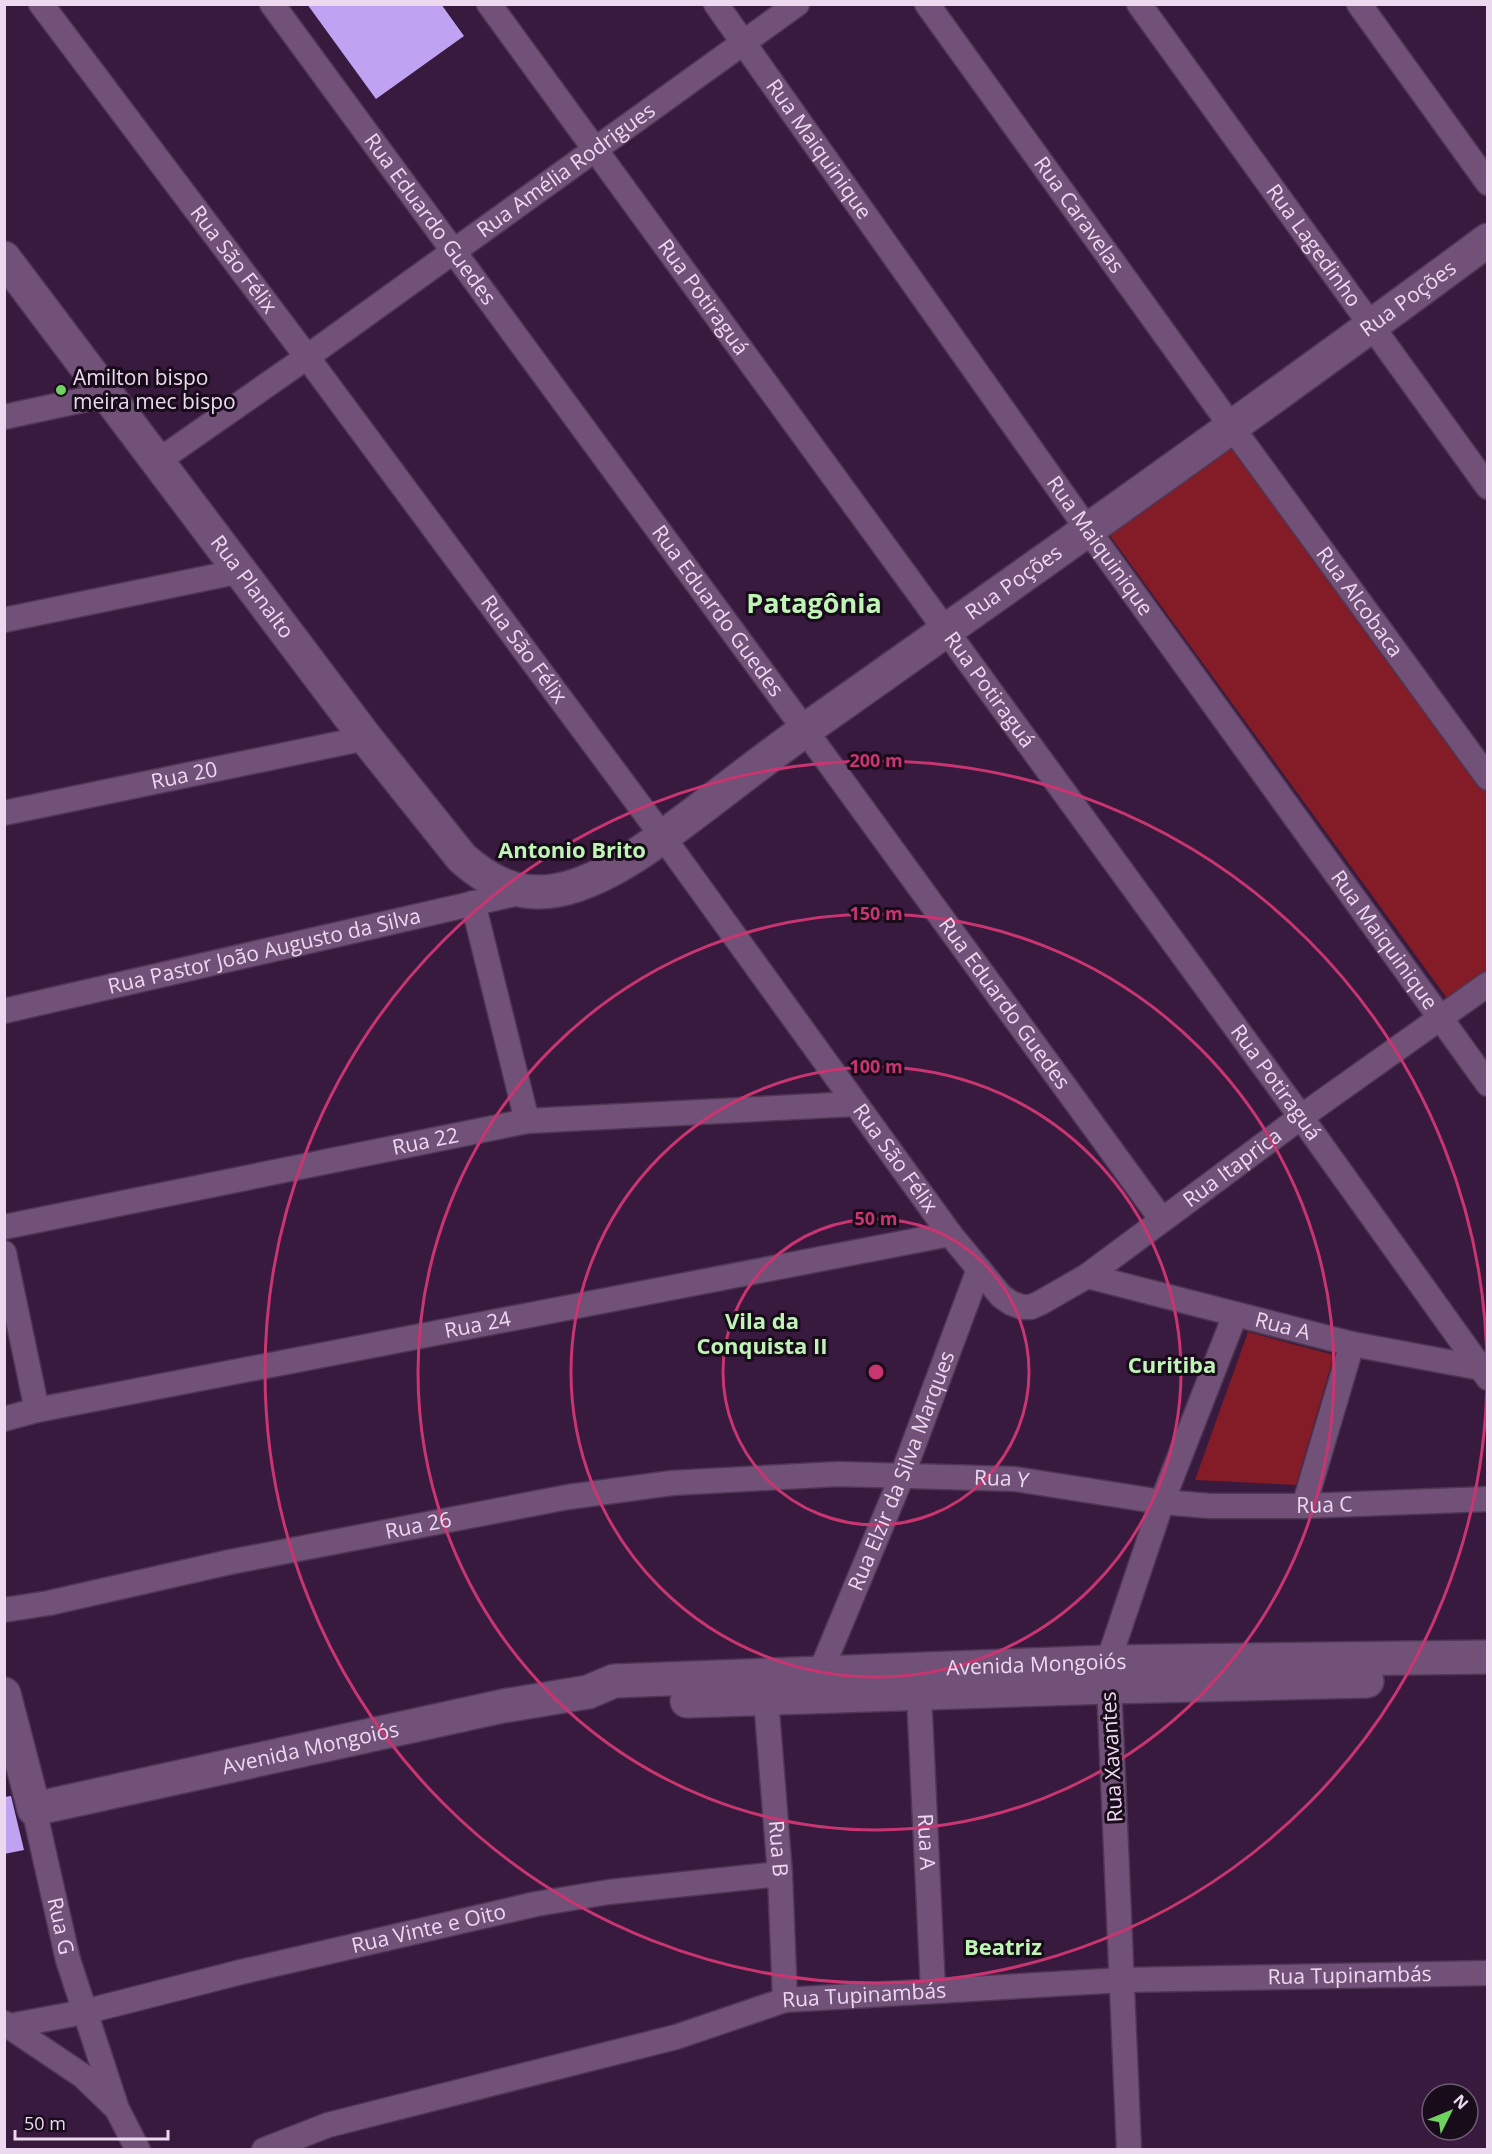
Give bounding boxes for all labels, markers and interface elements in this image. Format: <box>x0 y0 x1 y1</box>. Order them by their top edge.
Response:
street label: Rua Maiquinique <box>760 73 879 224</box>
street label: Rua Amélia Rodrigues <box>471 96 660 243</box>
street label: Rua Eduardo Guedes <box>358 127 503 310</box>
street label: Rua Caravelas <box>1028 150 1131 278</box>
street label: Rua Lagedinho <box>1260 178 1368 312</box>
street label: Rua São Félix <box>185 199 284 319</box>
street label: Rua Potiraguá <box>652 233 756 360</box>
street label: Rua Poções <box>1354 253 1461 343</box>
place label: Amilton bispo meira mec bispo <box>73 363 236 415</box>
marker: Amilton bispo meira mec bispo <box>54 383 68 397</box>
street label: Rua Maiquinique <box>1041 470 1160 621</box>
street label: Rua Eduardo Guedes <box>646 519 791 702</box>
street label: Rua Planalto <box>205 529 301 644</box>
street label: Rua Poções <box>959 538 1067 626</box>
street label: Rua Alcobaca <box>1310 540 1410 662</box>
district label: Patagônia <box>746 584 882 621</box>
street label: Rua São Félix <box>475 589 574 709</box>
street label: Rua Potiraguá <box>938 626 1042 753</box>
text: 200 m <box>849 748 903 772</box>
street label: Rua 20 <box>148 754 220 795</box>
district label: Antonio Brito <box>498 834 646 864</box>
street label: Rua Maiquinique <box>1325 864 1445 1015</box>
street label: Rua Pastor João Augusto da Silva <box>105 901 423 1000</box>
text: 150 m <box>849 901 903 925</box>
street label: Rua Eduardo Guedes <box>933 911 1077 1094</box>
street label: Rua Potiraguá <box>1225 1018 1328 1146</box>
text: 100 m <box>849 1054 903 1078</box>
street label: Rua São Félix <box>847 1097 945 1218</box>
street label: Rua 22 <box>390 1120 461 1161</box>
street label: Rua Itaprica <box>1177 1121 1287 1213</box>
text: 50 m <box>855 1206 897 1230</box>
street label: Rua 24 <box>442 1304 513 1344</box>
district label: Vila da Conquista II <box>696 1305 828 1360</box>
street label: Rua A <box>1252 1305 1314 1346</box>
street label: Rua Elzir da Silva Marques <box>841 1347 960 1595</box>
district label: Curitiba <box>1128 1349 1216 1379</box>
centre of rings <box>866 1362 886 1382</box>
street label: Rua Y <box>974 1463 1031 1494</box>
street label: Rua C <box>1296 1489 1353 1519</box>
street label: Rua 26 <box>383 1505 454 1545</box>
street label: Avenida Mongoiós <box>946 1647 1127 1681</box>
street label: Rua Xavantes <box>1094 1691 1128 1823</box>
street label: Avenida Mongoiós <box>219 1714 401 1780</box>
street label: Rua A <box>912 1813 942 1871</box>
street label: Rua B <box>763 1819 795 1878</box>
street label: Rua G <box>41 1894 81 1957</box>
street label: Rua Vinte e Oito <box>349 1896 508 1959</box>
district label: Beatriz <box>964 1931 1042 1961</box>
street label: Rua Tupinambás <box>1267 1959 1432 1990</box>
street label: Rua Tupinambás <box>781 1975 947 2013</box>
north arrow <box>1420 2082 1480 2142</box>
text: N <box>1448 2090 1473 2114</box>
scale bar <box>15 2103 168 2141</box>
text: 50 m <box>24 2111 66 2135</box>

